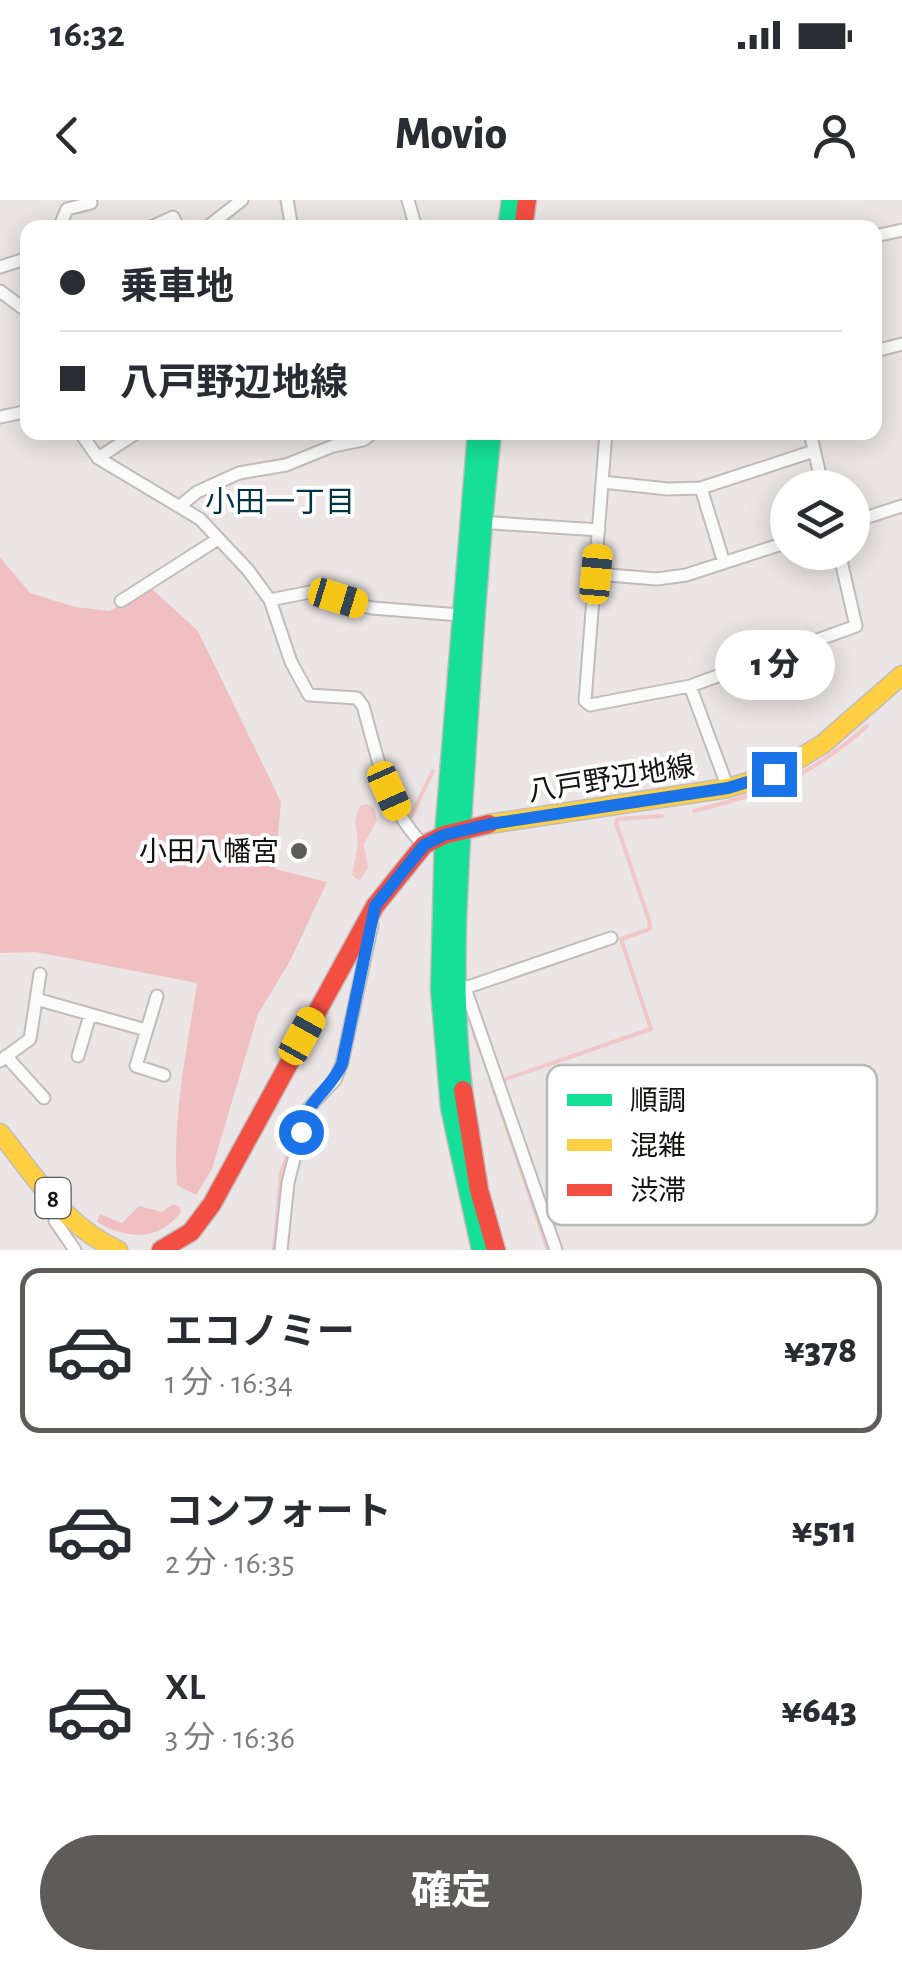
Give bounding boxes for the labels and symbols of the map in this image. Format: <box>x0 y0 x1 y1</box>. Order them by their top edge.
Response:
district label: 小田一丁目 <box>205 486 355 518</box>
car <box>578 543 614 605</box>
car <box>305 575 371 621</box>
callout: 1 分 <box>714 629 834 699</box>
street label: 八戸野辺地線 <box>526 751 696 807</box>
route end <box>752 752 797 797</box>
car <box>363 757 415 825</box>
place label: 小田八幡宮 <box>139 837 279 867</box>
marker: 小田八幡宮 <box>288 840 310 862</box>
car <box>274 1002 330 1070</box>
legend <box>547 1065 877 1225</box>
text: 順調 <box>630 1087 686 1116</box>
route start <box>279 1110 324 1155</box>
text: 混雑 <box>630 1131 686 1161</box>
text: 渋滞 <box>630 1176 686 1206</box>
road number: 8 <box>36 1178 70 1218</box>

